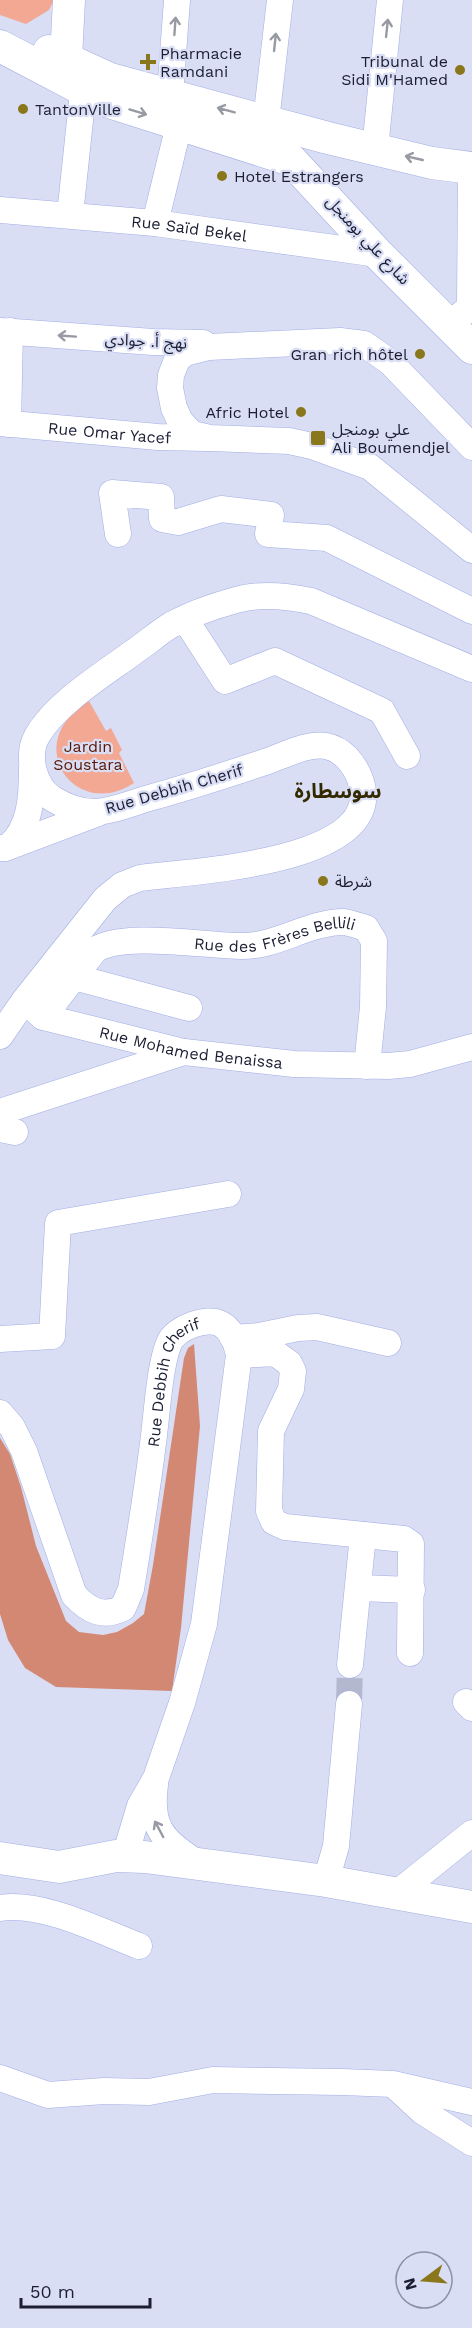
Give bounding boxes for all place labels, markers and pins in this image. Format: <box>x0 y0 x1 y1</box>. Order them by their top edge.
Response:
place label: Pharmacie Ramdani <box>160 44 242 81</box>
place label: Tribunal de Sidi M'Hamed <box>341 52 448 89</box>
marker: Pharmacie Ramdani <box>141 55 155 69</box>
marker: Tribunal de Sidi M'Hamed <box>453 63 467 77</box>
place label: TantonVille <box>35 100 121 119</box>
marker: TantonVille <box>16 102 30 116</box>
place label: Hotel Estrangers <box>234 167 364 186</box>
marker: Hotel Estrangers <box>215 169 229 183</box>
place label: Gran rich hôtel <box>290 345 408 364</box>
marker: Gran rich hôtel <box>413 347 427 361</box>
place label: Afric Hotel <box>205 403 289 422</box>
marker: Afric Hotel <box>294 405 308 419</box>
place label: علي بومنجل Ali Boumendjel <box>332 420 450 457</box>
marker: علي بومنجل Ali Boumendjel <box>309 429 327 447</box>
place label: شرطة <box>335 872 372 891</box>
marker: شرطة <box>316 874 330 888</box>

